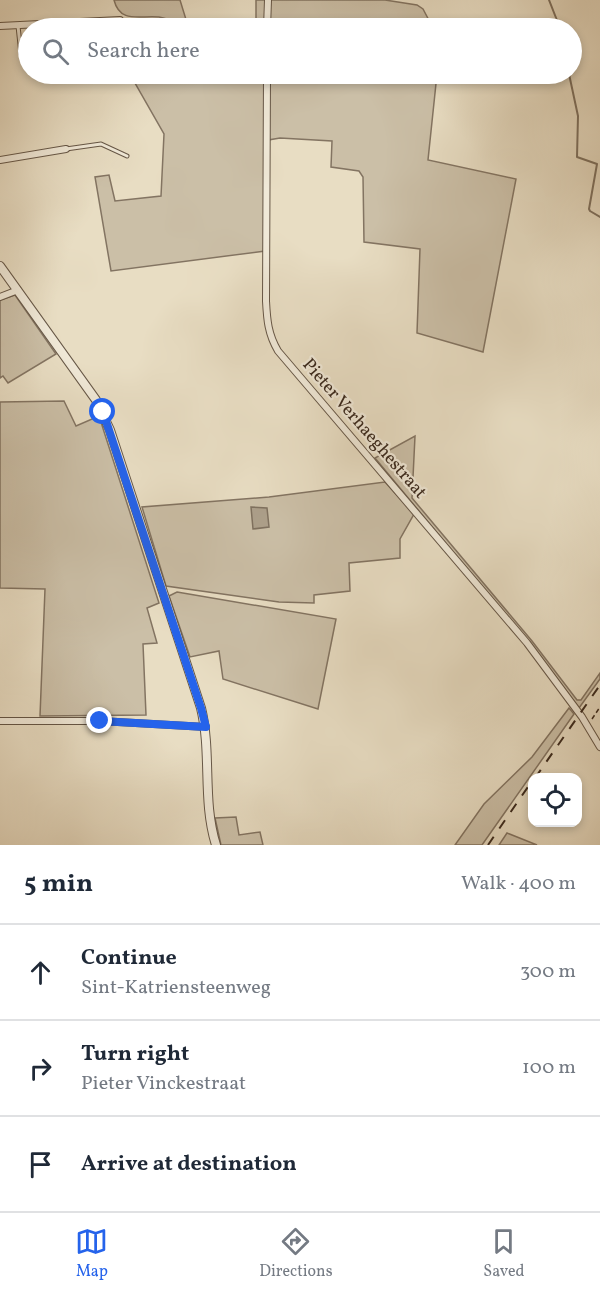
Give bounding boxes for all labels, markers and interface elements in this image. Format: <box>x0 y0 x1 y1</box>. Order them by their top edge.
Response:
search box <box>18 18 582 84</box>
icon: search <box>39 35 72 68</box>
text: Search here <box>87 36 200 67</box>
street label: Pieter Verhaeghestraat <box>296 353 432 505</box>
route start <box>89 398 115 424</box>
route end <box>86 707 112 733</box>
map controls <box>528 773 582 827</box>
button: locate <box>528 773 582 827</box>
text: 5 min <box>24 866 93 902</box>
text: Walk · 400 m <box>461 870 576 898</box>
text: Continue <box>81 943 177 974</box>
icon: ahead <box>24 956 57 989</box>
text: 300 m <box>520 958 576 986</box>
text: Sint-Katriensteenweg <box>81 974 271 1002</box>
text: Turn right <box>81 1039 189 1070</box>
icon: right <box>24 1052 57 1085</box>
text: 100 m <box>522 1054 576 1082</box>
text: Pieter Vinckestraat <box>81 1070 246 1098</box>
icon: arrive <box>24 1148 57 1181</box>
text: Arrive at destination <box>81 1149 297 1180</box>
tab: Map <box>75 1225 108 1283</box>
tab: Directions <box>259 1225 333 1283</box>
tab: Saved <box>483 1225 525 1283</box>

